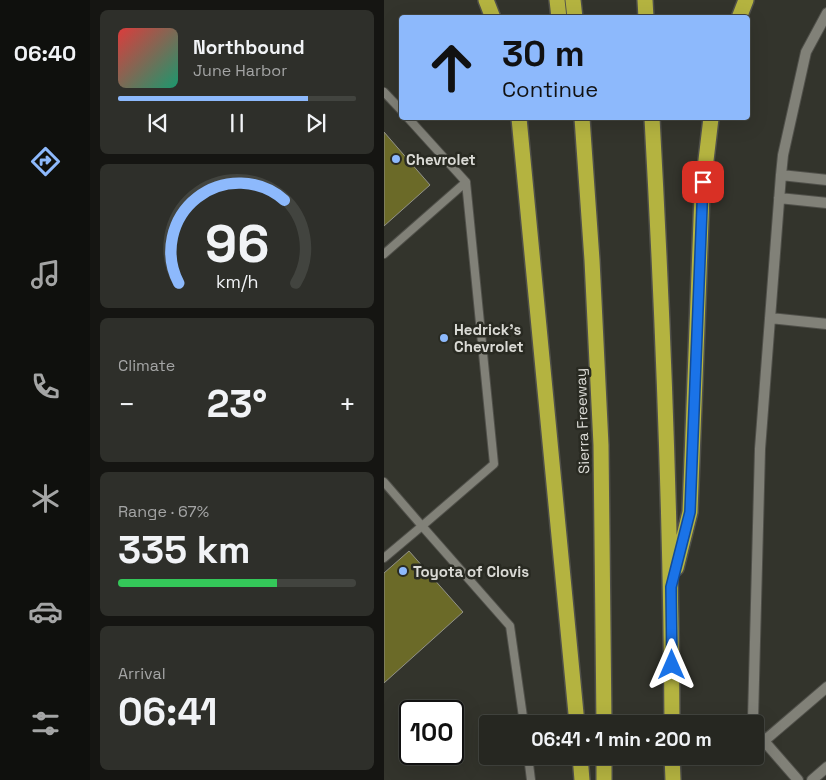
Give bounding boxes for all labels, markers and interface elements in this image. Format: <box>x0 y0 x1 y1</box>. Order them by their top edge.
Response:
text: 30 m <box>502 32 585 76</box>
text: Northbound <box>193 35 305 60</box>
icon: ahead <box>419 35 484 100</box>
text: 06:40 <box>14 39 76 67</box>
text: June Harbor <box>193 60 287 81</box>
text: Continue <box>502 75 598 103</box>
icon: previous <box>144 109 172 137</box>
icon: pause <box>223 109 251 137</box>
icon: next <box>302 109 330 137</box>
icon: directions <box>28 144 63 179</box>
place label: Chevrolet <box>406 150 476 169</box>
marker: Chevrolet <box>390 153 402 165</box>
pin <box>682 161 724 203</box>
icon: arrive <box>689 168 717 196</box>
text: 96 <box>205 211 269 277</box>
icon: music <box>28 257 63 292</box>
text: km/h <box>216 270 258 293</box>
place label: Hedrick's Chevrolet <box>454 320 524 356</box>
marker: Hedrick's Chevrolet <box>438 332 450 344</box>
text: Climate <box>118 355 175 376</box>
street label: Sierra Freeway <box>571 368 593 474</box>
icon: phone <box>28 369 63 404</box>
text: 23° <box>207 380 267 428</box>
text: − <box>118 386 135 422</box>
text: + <box>339 386 356 422</box>
icon: climate <box>28 481 63 516</box>
text: Range · 67% <box>118 501 209 522</box>
text: 335 km <box>118 526 251 574</box>
place label: Toyota of Clovis <box>413 562 529 581</box>
marker: Toyota of Clovis <box>397 565 409 577</box>
icon: car <box>28 594 63 629</box>
position arrow <box>645 638 697 690</box>
text: Arrival <box>118 663 166 684</box>
text: 06:41 <box>118 688 217 736</box>
speed limit sign: 100 <box>399 700 464 765</box>
icon: filters <box>28 706 63 741</box>
text: 06:41 · 1 min · 200 m <box>531 727 712 752</box>

